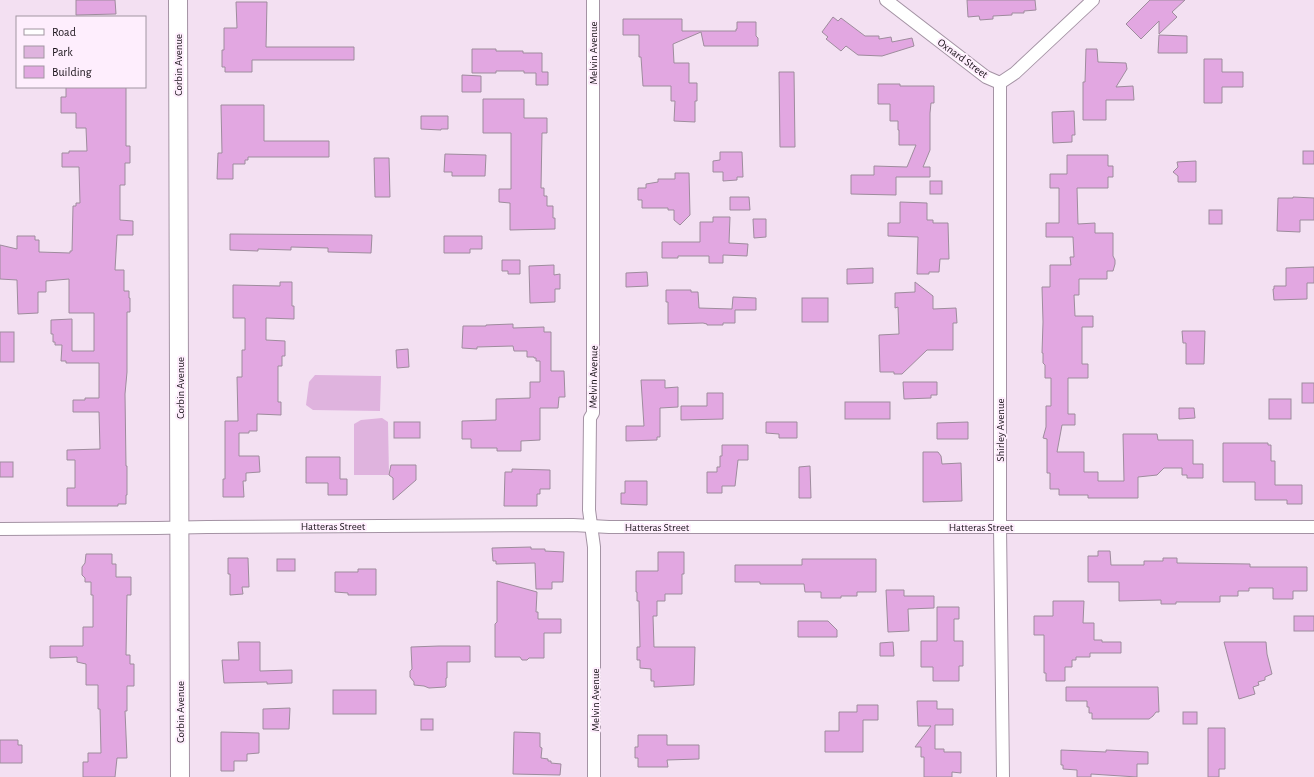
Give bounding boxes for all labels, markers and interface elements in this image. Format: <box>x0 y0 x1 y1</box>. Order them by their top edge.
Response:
legend <box>16 16 146 88</box>
street label: Melvin Avenue <box>588 21 599 85</box>
text: Road <box>52 26 76 38</box>
street label: Corbin Avenue <box>173 34 184 96</box>
street label: Oxnard Street <box>935 37 990 81</box>
text: Park <box>52 46 73 58</box>
text: Building <box>52 66 92 78</box>
street label: Melvin Avenue <box>587 345 600 409</box>
street label: Corbin Avenue <box>175 357 186 419</box>
street label: Shirley Avenue <box>995 398 1006 462</box>
street label: Hatteras Street <box>301 521 366 532</box>
street label: Hatteras Street <box>625 522 690 533</box>
street label: Hatteras Street <box>949 522 1014 533</box>
street label: Melvin Avenue <box>590 668 601 732</box>
street label: Corbin Avenue <box>175 681 186 743</box>

